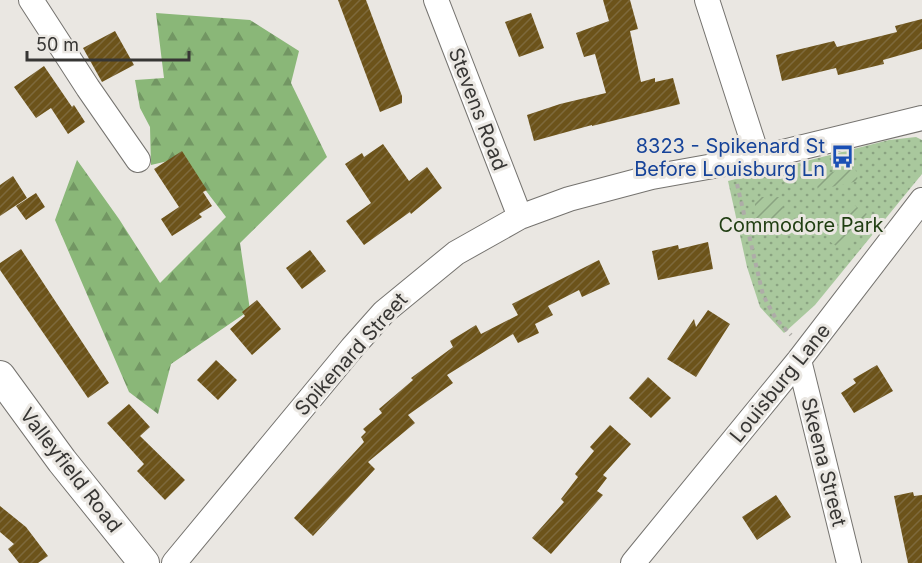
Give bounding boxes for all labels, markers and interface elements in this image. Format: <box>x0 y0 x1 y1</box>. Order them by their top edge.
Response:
scale bar <box>27 24 189 62</box>
text: 50 m <box>36 34 79 55</box>
street label: Stevens Road <box>444 44 512 174</box>
place label: 8323 - Spikenard St Before Louisburg Ln <box>634 134 825 181</box>
bus stop icon: 8323 - Spikenard St Before Louisburg Ln <box>830 144 856 170</box>
park label: Commodore Park <box>718 213 884 237</box>
street label: Spikenard Street <box>290 287 413 420</box>
street label: Louisburg Lane <box>725 319 835 447</box>
street label: Skeena Street <box>796 395 852 529</box>
street label: Valleyfield Road <box>15 403 127 537</box>

